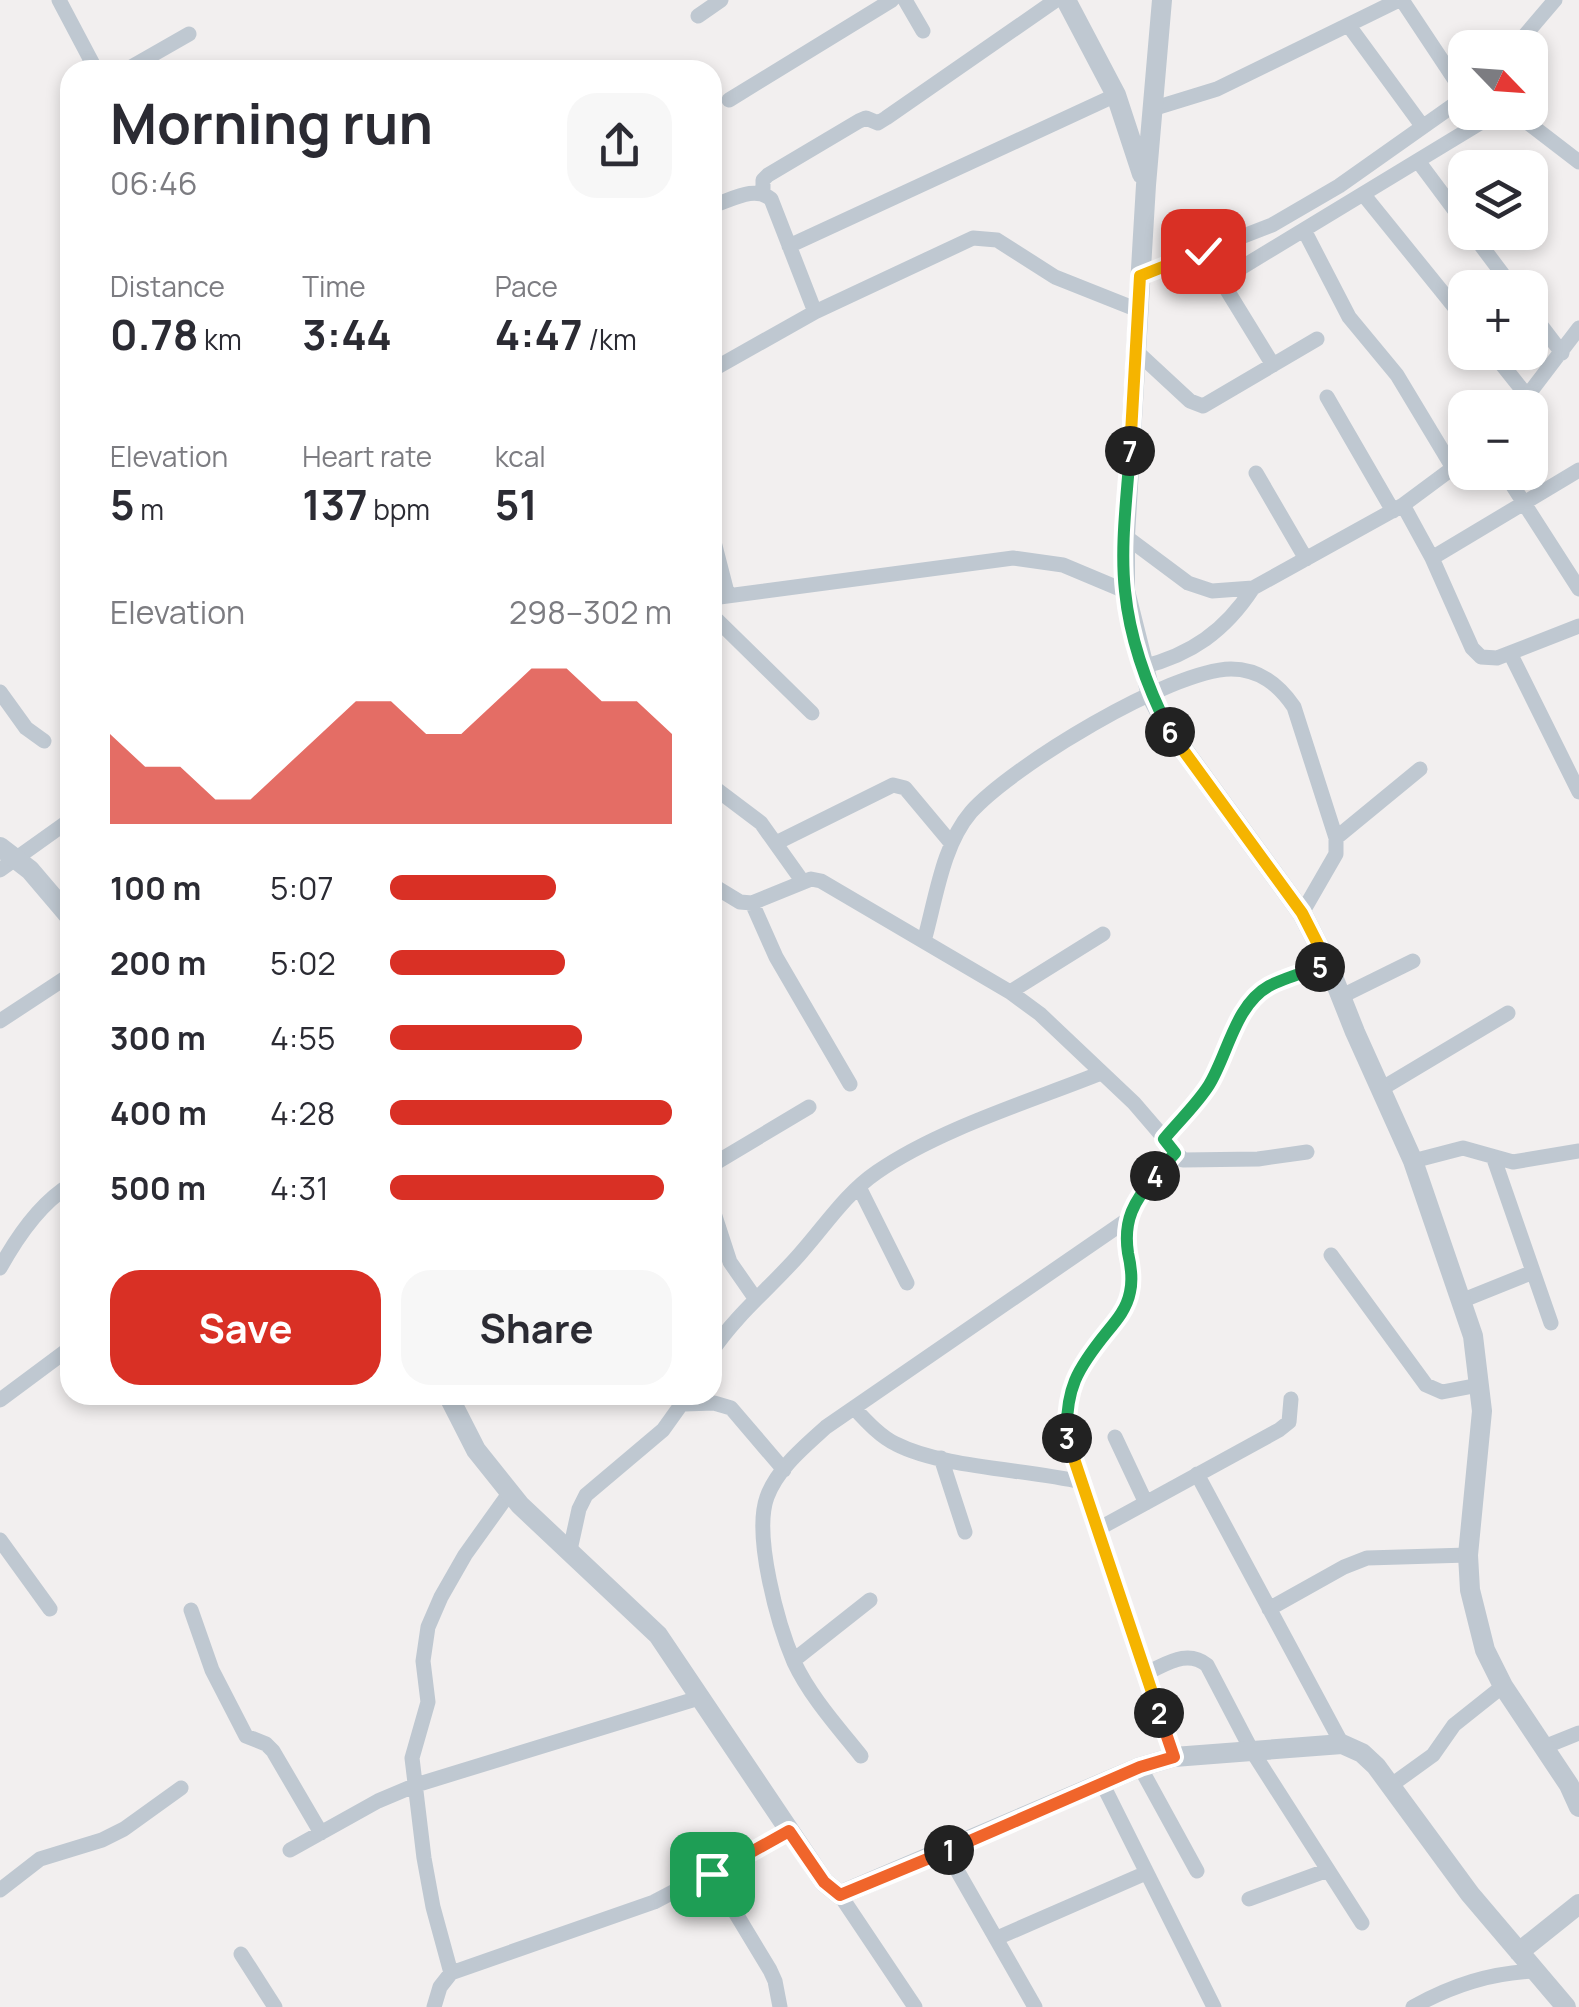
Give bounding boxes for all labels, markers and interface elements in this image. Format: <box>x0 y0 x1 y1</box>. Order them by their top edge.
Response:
north arrow <box>1448 30 1548 130</box>
map controls <box>1448 30 1548 490</box>
text: Morning run <box>110 85 433 161</box>
button: share <box>567 93 672 198</box>
button: layers <box>1448 150 1548 250</box>
text: 06:46 <box>110 161 198 205</box>
pin <box>1161 209 1246 294</box>
icon: check <box>1176 224 1231 279</box>
text: Distance <box>110 267 225 305</box>
text: Time <box>302 267 366 305</box>
text: Pace <box>495 267 558 305</box>
button: + <box>1448 270 1548 370</box>
text: 0.78 <box>110 305 199 363</box>
text: 3:44 <box>302 305 392 363</box>
text: 4:47 <box>495 305 583 363</box>
text: km <box>199 320 242 358</box>
text: /km <box>583 320 637 358</box>
button: − <box>1448 390 1548 490</box>
pin: 7 <box>1105 426 1155 476</box>
text: 7 <box>1123 432 1137 470</box>
text: Elevation <box>110 437 228 475</box>
text: Heart rate <box>302 437 432 475</box>
text: kcal <box>495 437 546 475</box>
text: 5 <box>110 475 135 533</box>
text: 137 <box>302 475 368 533</box>
text: 51 <box>495 475 538 533</box>
text: m <box>135 490 164 528</box>
text: bpm <box>368 490 430 528</box>
text: Elevation <box>110 590 245 634</box>
text: 298–302 m <box>509 590 672 634</box>
pin: 6 <box>1145 707 1195 757</box>
text: 6 <box>1161 713 1179 751</box>
text: 100 m <box>110 866 201 910</box>
text: 5:07 <box>270 866 334 910</box>
text: 200 m <box>110 941 206 985</box>
text: 5:02 <box>270 941 336 985</box>
pin: 5 <box>1295 942 1345 992</box>
text: 5 <box>1312 948 1328 986</box>
text: 300 m <box>110 1016 206 1060</box>
text: 4:55 <box>270 1016 335 1060</box>
text: 400 m <box>110 1091 207 1135</box>
text: 4:28 <box>270 1091 335 1135</box>
pin: 4 <box>1130 1151 1180 1201</box>
text: 4 <box>1146 1157 1164 1195</box>
text: 500 m <box>110 1166 206 1210</box>
text: 4:31 <box>270 1166 329 1210</box>
button: Save <box>110 1270 381 1385</box>
button: Share <box>401 1270 672 1385</box>
pin: 3 <box>1042 1413 1092 1463</box>
text: 3 <box>1059 1419 1075 1457</box>
pin: 2 <box>1134 1688 1184 1738</box>
text: 2 <box>1151 1694 1167 1732</box>
pin: 1 <box>924 1825 974 1875</box>
text: 1 <box>943 1831 955 1869</box>
pin <box>670 1832 755 1917</box>
icon: arrive <box>685 1847 740 1902</box>

